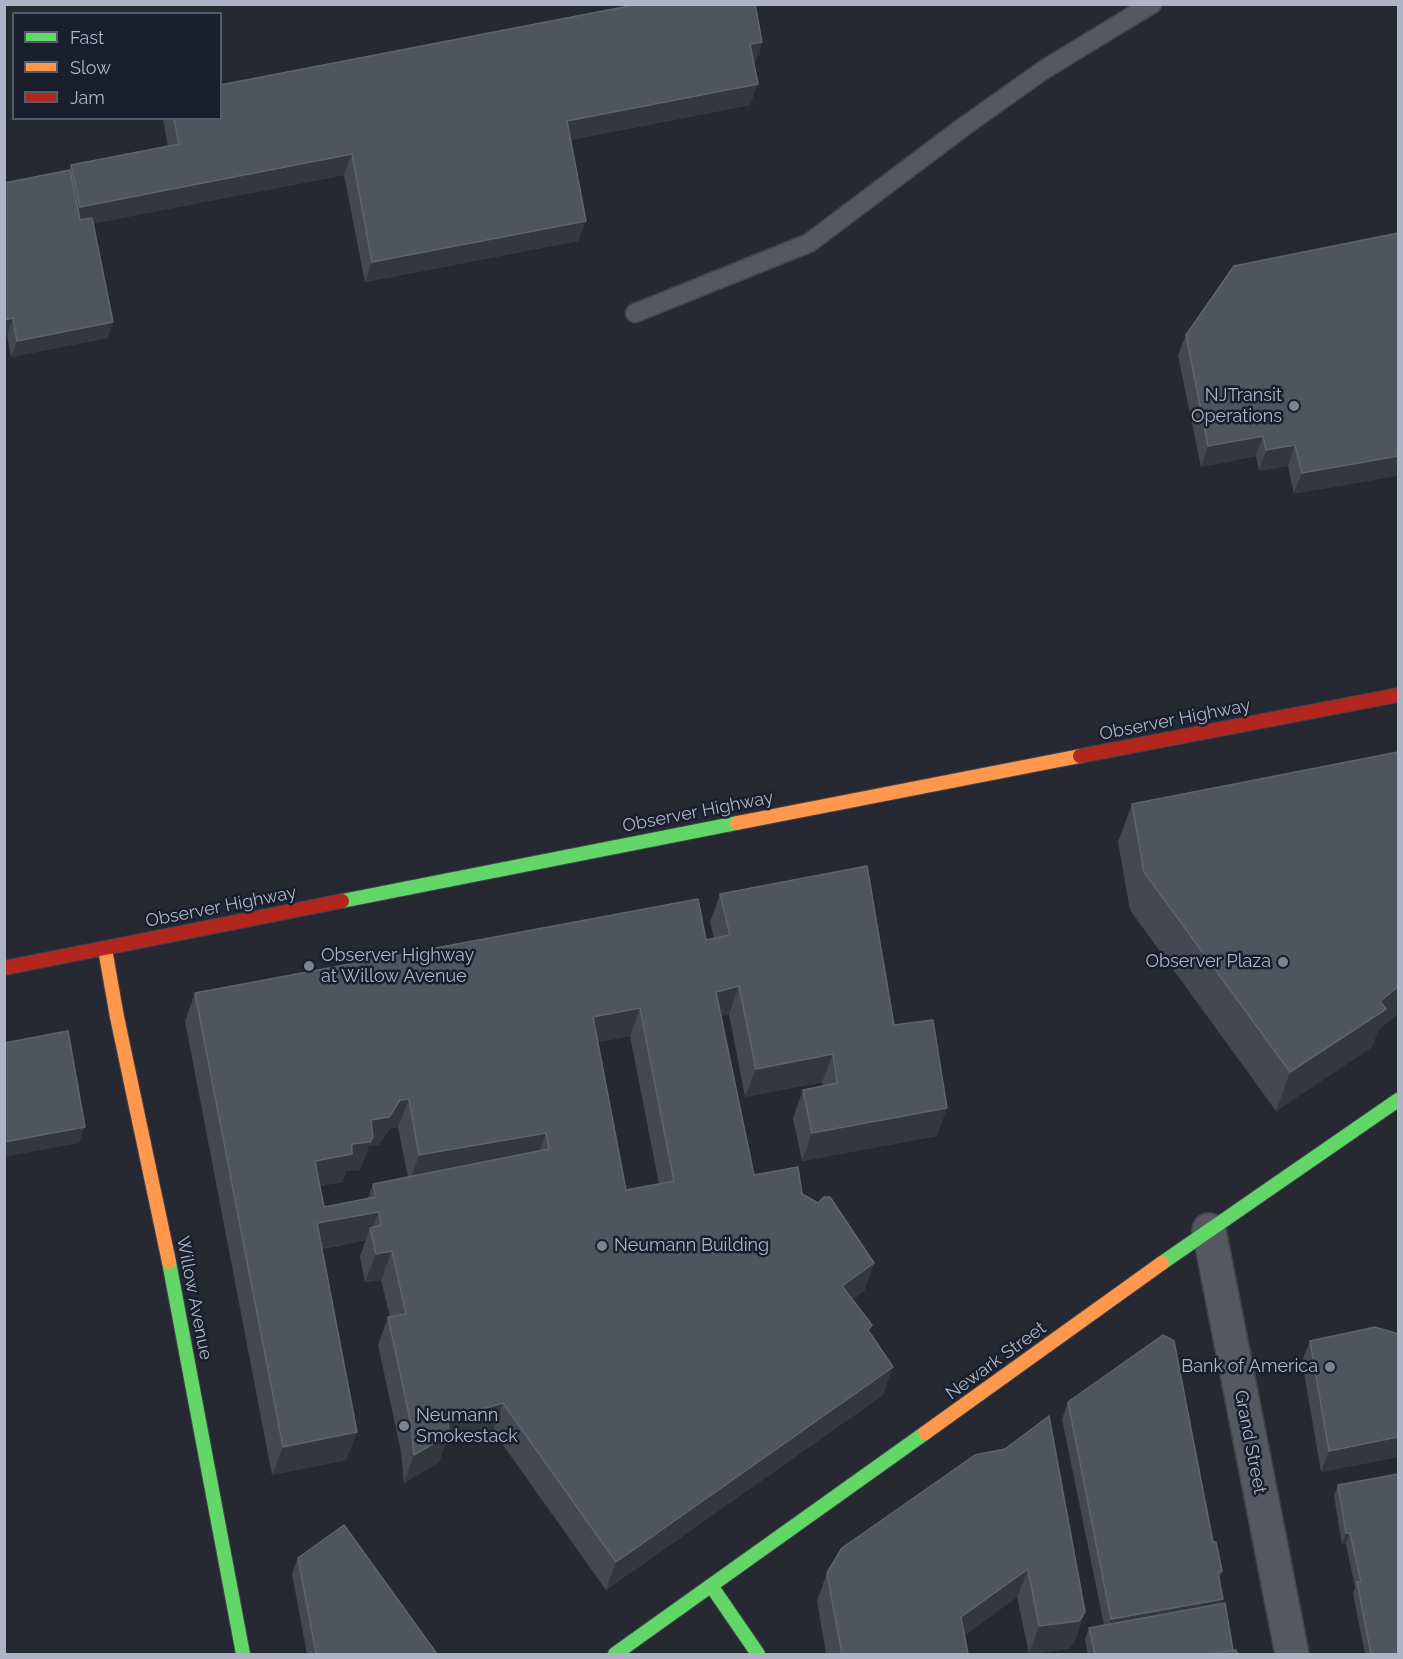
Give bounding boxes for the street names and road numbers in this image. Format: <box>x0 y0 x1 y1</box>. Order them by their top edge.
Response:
street label: Observer Highway <box>1098 695 1252 745</box>
street label: Observer Highway <box>621 787 775 837</box>
street label: Observer Highway <box>144 882 298 932</box>
street label: Willow Avenue <box>171 1234 217 1362</box>
street label: Newark Street <box>942 1317 1050 1405</box>
street label: Grand Street <box>1229 1388 1271 1496</box>

